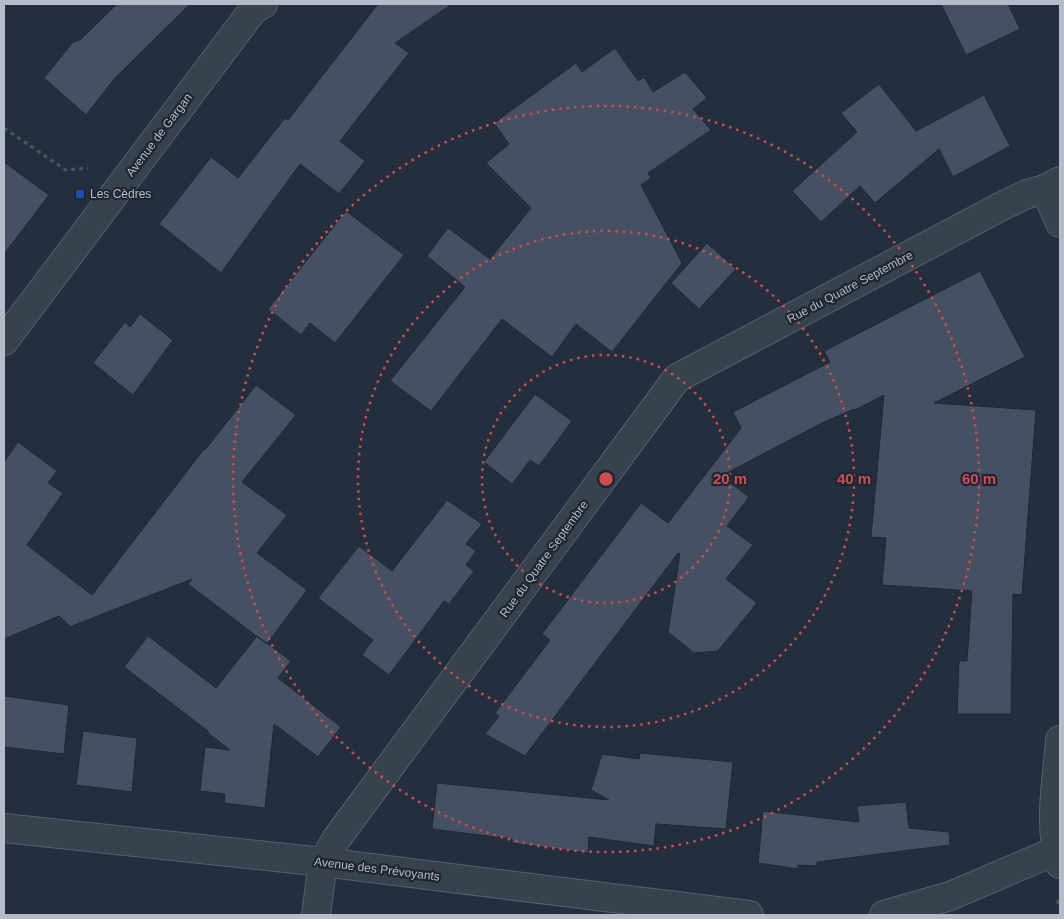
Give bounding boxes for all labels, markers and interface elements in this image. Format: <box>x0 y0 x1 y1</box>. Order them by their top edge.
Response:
street label: Avenue de Gargan <box>123 91 195 179</box>
place label: Les Cèdres <box>90 187 151 201</box>
marker: Les Cèdres <box>74 188 86 200</box>
street label: Rue du Quatre Septembre <box>785 248 916 326</box>
centre of rings <box>597 470 615 488</box>
text: 20 m <box>713 470 747 487</box>
text: 40 m <box>837 470 871 487</box>
text: 60 m <box>962 470 996 487</box>
street label: Rue du Quatre Septembre <box>497 498 591 620</box>
street label: Avenue des Prévoyants <box>313 854 441 884</box>

